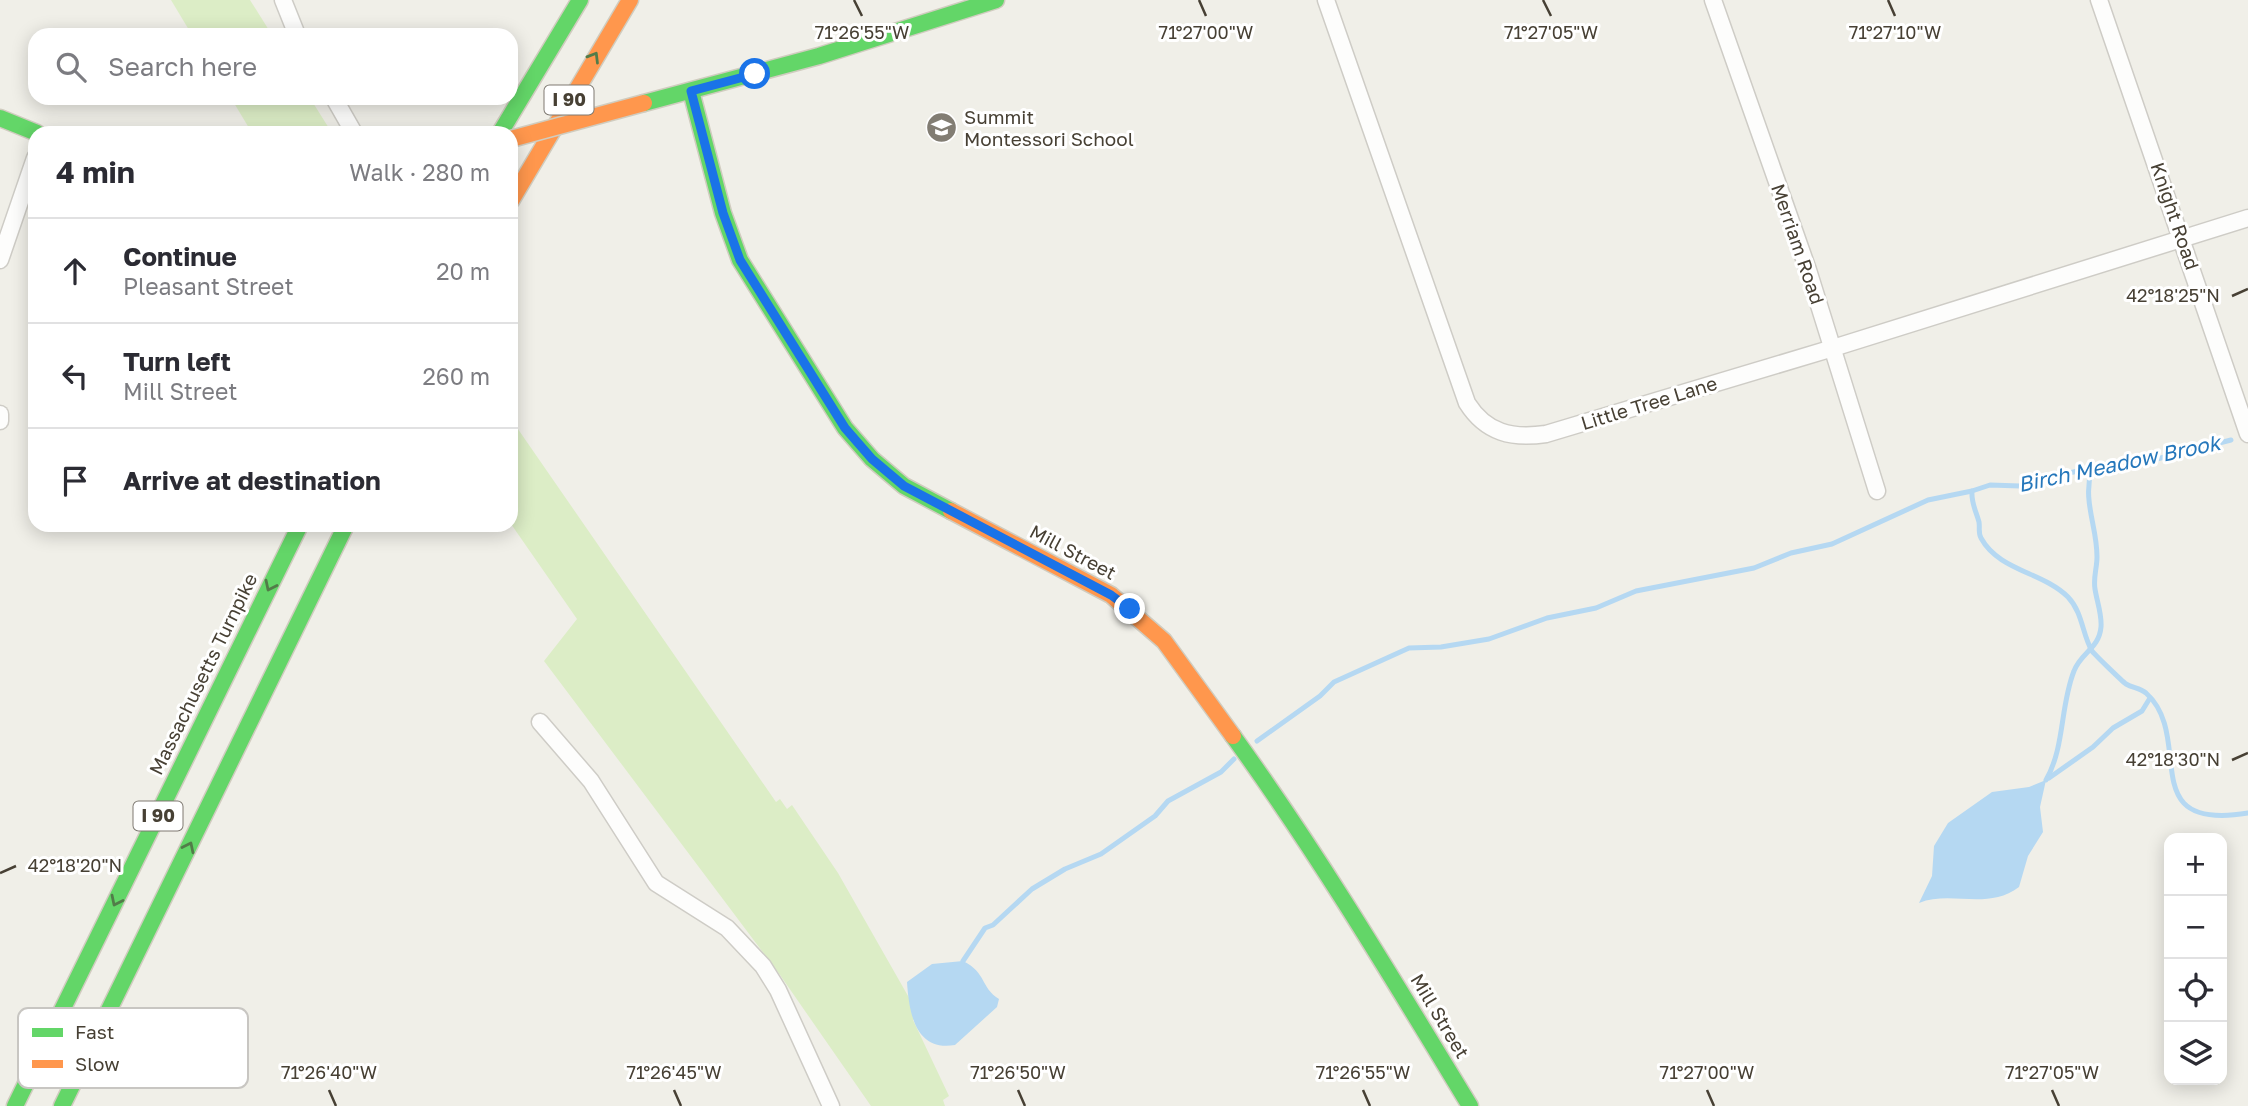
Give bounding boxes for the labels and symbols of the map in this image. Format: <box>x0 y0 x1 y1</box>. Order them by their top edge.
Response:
text: 71°26'55"W <box>815 21 909 43</box>
text: 71°27'00"W <box>1159 21 1253 43</box>
text: 71°27'05"W <box>1504 21 1598 43</box>
text: 71°27'10"W <box>1849 21 1941 43</box>
one-way arrow <box>586 52 599 65</box>
route start <box>739 58 770 89</box>
road number: I 90 <box>544 86 594 114</box>
place label: Summit Montessori School <box>964 105 1134 150</box>
school or university icon: Summit Montessori School <box>924 111 958 145</box>
street label: Knight Road <box>2146 159 2205 273</box>
street label: Merriam Road <box>1767 180 1830 307</box>
text: 42°18'25"N <box>2126 284 2220 306</box>
street label: Little Tree Lane <box>1578 371 1720 434</box>
water label: Birch Meadow Brook <box>2015 428 2224 497</box>
street label: Mill Street <box>1026 519 1120 584</box>
street label: Massachusetts Turnpike <box>144 569 261 778</box>
one-way arrow <box>264 579 278 591</box>
route end <box>1114 593 1145 624</box>
text: 42°18'30"N <box>2126 748 2220 770</box>
road number: I 90 <box>134 802 182 830</box>
one-way arrow <box>180 842 194 854</box>
text: 42°18'20"N <box>28 854 122 876</box>
one-way arrow <box>110 894 124 906</box>
street label: Mill Street <box>1406 969 1475 1062</box>
legend <box>18 1008 248 1088</box>
text: Fast <box>75 1020 114 1043</box>
text: Slow <box>75 1052 120 1075</box>
text: 71°26'40"W <box>281 1061 377 1083</box>
text: 71°26'45"W <box>626 1061 722 1083</box>
text: 71°26'50"W <box>970 1061 1066 1083</box>
text: 71°26'55"W <box>1316 1061 1410 1083</box>
text: 71°27'00"W <box>1660 1061 1754 1083</box>
text: 71°27'05"W <box>2005 1061 2099 1083</box>

